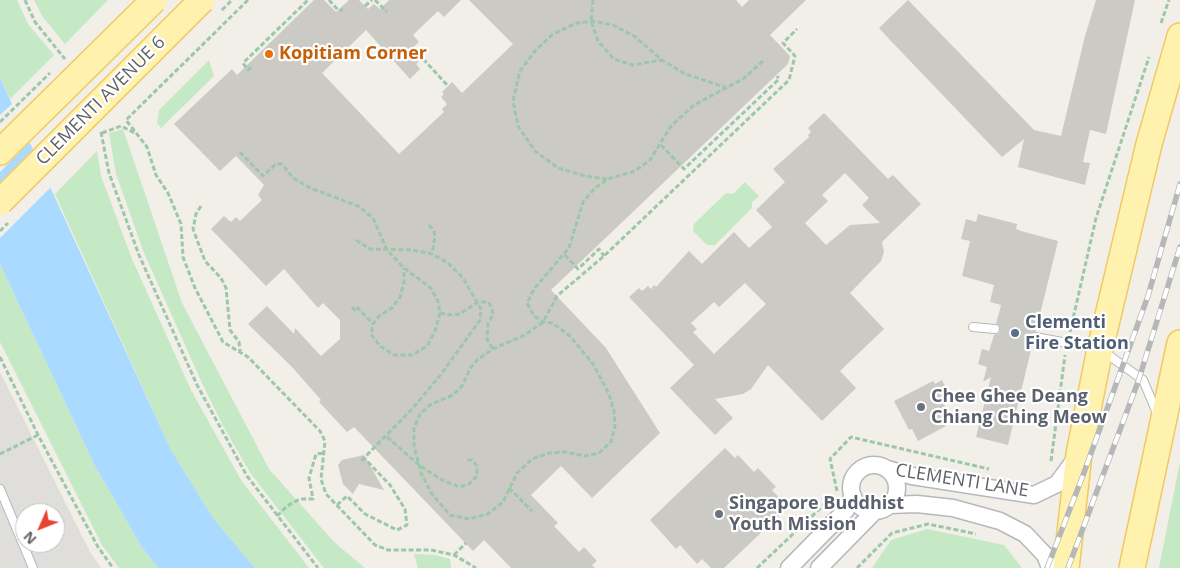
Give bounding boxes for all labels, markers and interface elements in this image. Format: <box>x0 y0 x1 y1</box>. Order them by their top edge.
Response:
street label: CLEMENTI AVENUE 6 <box>32 32 170 170</box>
place label: Kopitiam Corner <box>279 43 427 65</box>
marker: Kopitiam Corner <box>263 48 275 60</box>
place label: Clementi Fire Station <box>1025 312 1129 354</box>
marker: Clementi Fire Station <box>1009 327 1021 339</box>
place label: Chee Ghee Deang Chiang Ching Meow <box>931 386 1107 428</box>
marker: Chee Ghee Deang Chiang Ching Meow <box>915 401 927 413</box>
street label: CLEMENTI LANE <box>894 460 1030 502</box>
place label: Singapore Buddhist Youth Mission <box>729 493 904 536</box>
north arrow <box>15 503 65 553</box>
marker: Singapore Buddhist Youth Mission <box>713 508 725 520</box>
text: N <box>19 527 40 549</box>

